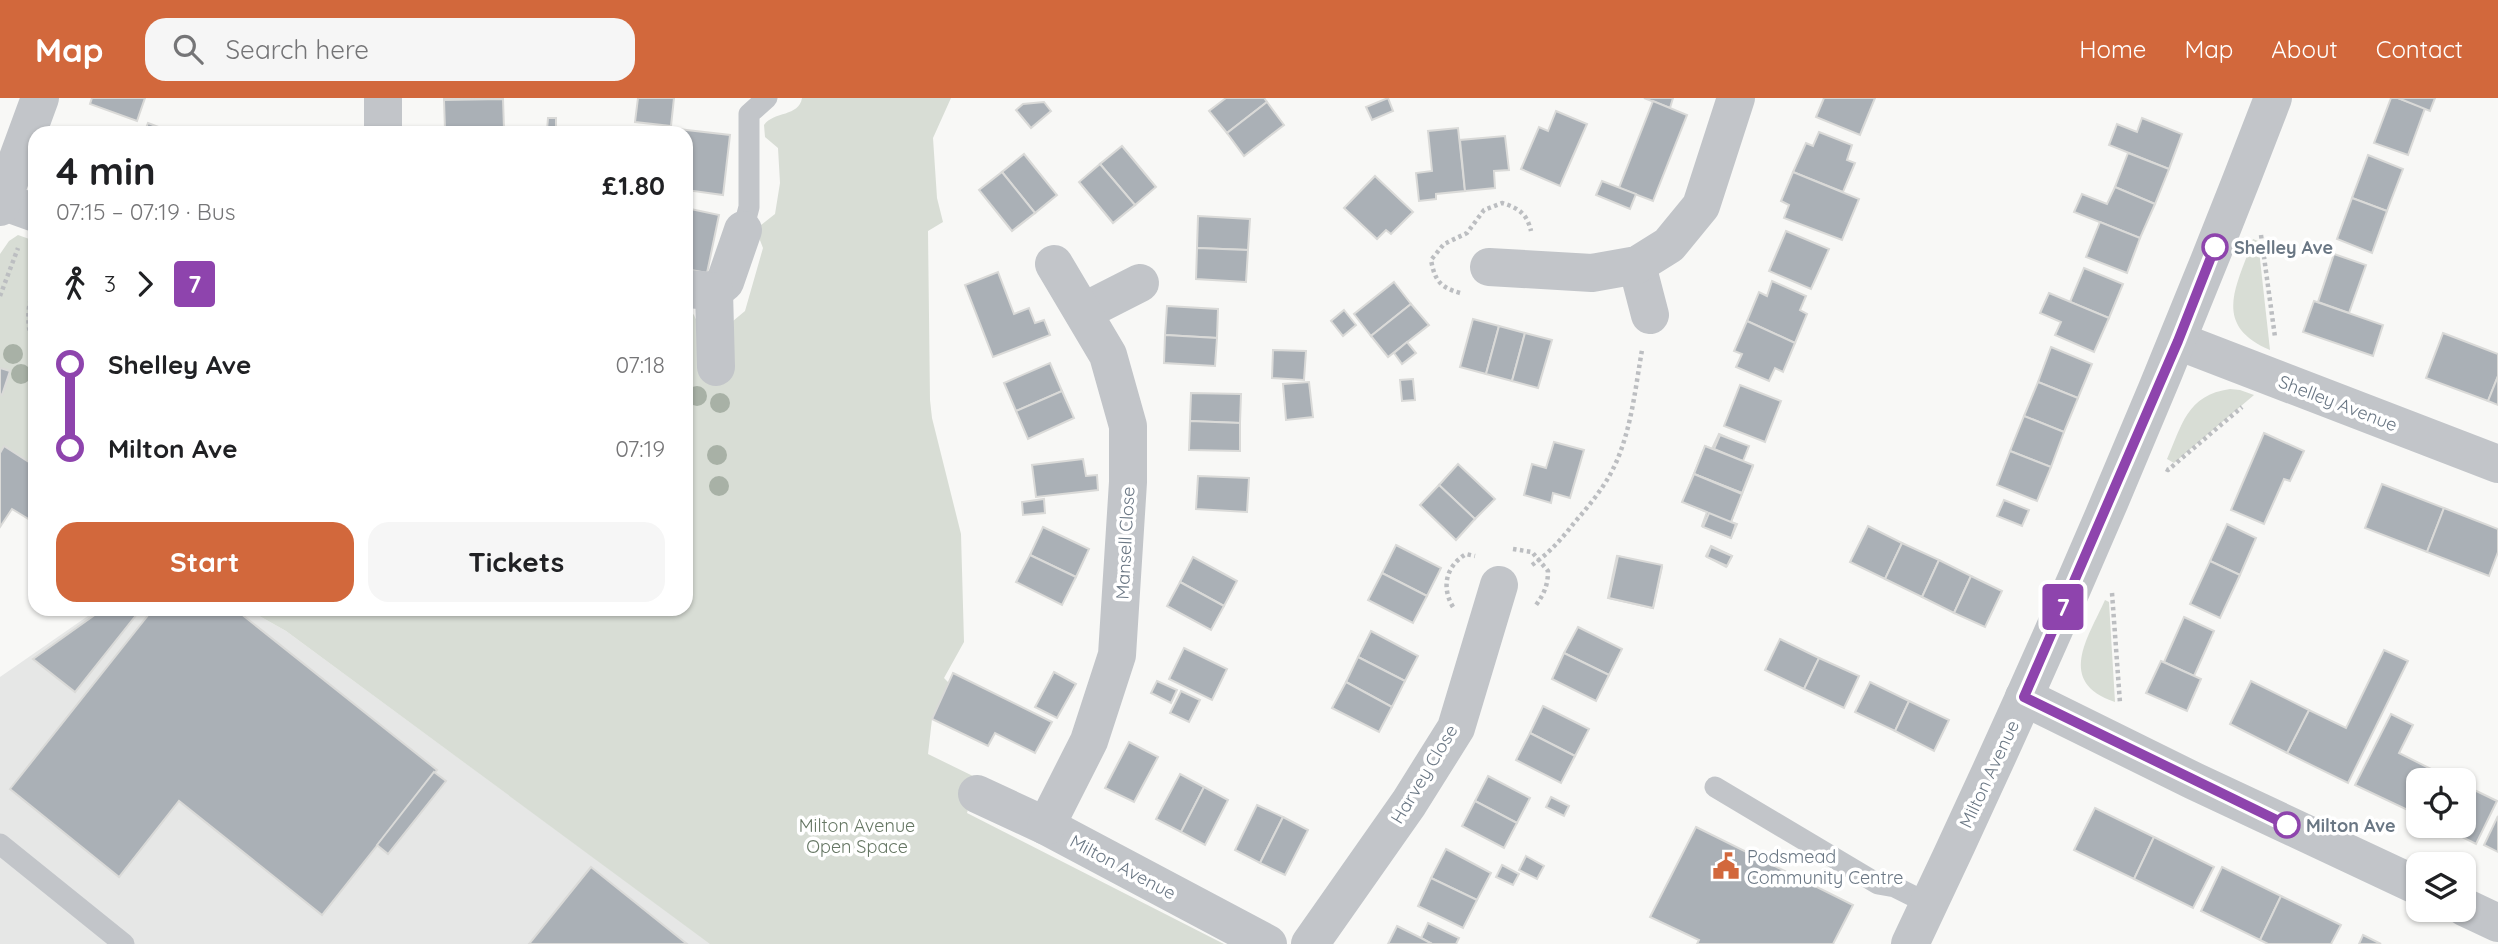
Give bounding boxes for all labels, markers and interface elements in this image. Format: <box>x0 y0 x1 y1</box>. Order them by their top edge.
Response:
search box <box>145 18 635 81</box>
text: Map <box>35 29 103 70</box>
icon: search <box>169 30 207 68</box>
text: Search here <box>225 33 369 66</box>
text: Home <box>2079 34 2146 64</box>
text: Map <box>2184 34 2233 64</box>
text: About <box>2271 34 2338 64</box>
text: Contact <box>2376 34 2463 64</box>
text: 4 min <box>56 147 156 195</box>
text: £1.80 <box>602 169 665 202</box>
text: 07:15 – 07:19 · Bus <box>56 197 236 226</box>
marker: Shelley Ave <box>2202 234 2228 260</box>
place label: Shelley Ave <box>2234 236 2333 259</box>
icon: walk <box>56 265 94 303</box>
icon: forward <box>126 265 164 303</box>
text: 3 <box>104 269 116 298</box>
text: 7 <box>188 269 201 299</box>
text: Shelley Ave <box>108 348 251 381</box>
text: 07:18 <box>616 350 665 379</box>
street label: Shelley Avenue <box>2275 370 2401 436</box>
text: Milton Ave <box>108 432 238 465</box>
text: 07:19 <box>615 434 665 463</box>
street label: Mansell Close <box>1111 486 1139 600</box>
button: Start <box>56 522 354 602</box>
button: Tickets <box>368 522 665 602</box>
line badge: 7 <box>2040 584 2086 630</box>
text: 7 <box>2056 592 2070 622</box>
street label: Milton Avenue <box>1954 716 2024 832</box>
street label: Harvey Close <box>1385 720 1463 828</box>
map controls <box>2406 768 2476 922</box>
button: locate <box>2406 768 2476 838</box>
marker: Milton Ave <box>2274 812 2300 838</box>
park label: Milton Avenue Open Space <box>799 814 915 858</box>
place label: Milton Ave <box>2306 814 2396 837</box>
street label: Milton Avenue <box>1066 829 1180 905</box>
place label: Podsmead Community Centre <box>1747 845 1903 889</box>
public building icon: Podsmead Community Centre <box>1711 851 1741 881</box>
button: layers <box>2406 852 2476 922</box>

